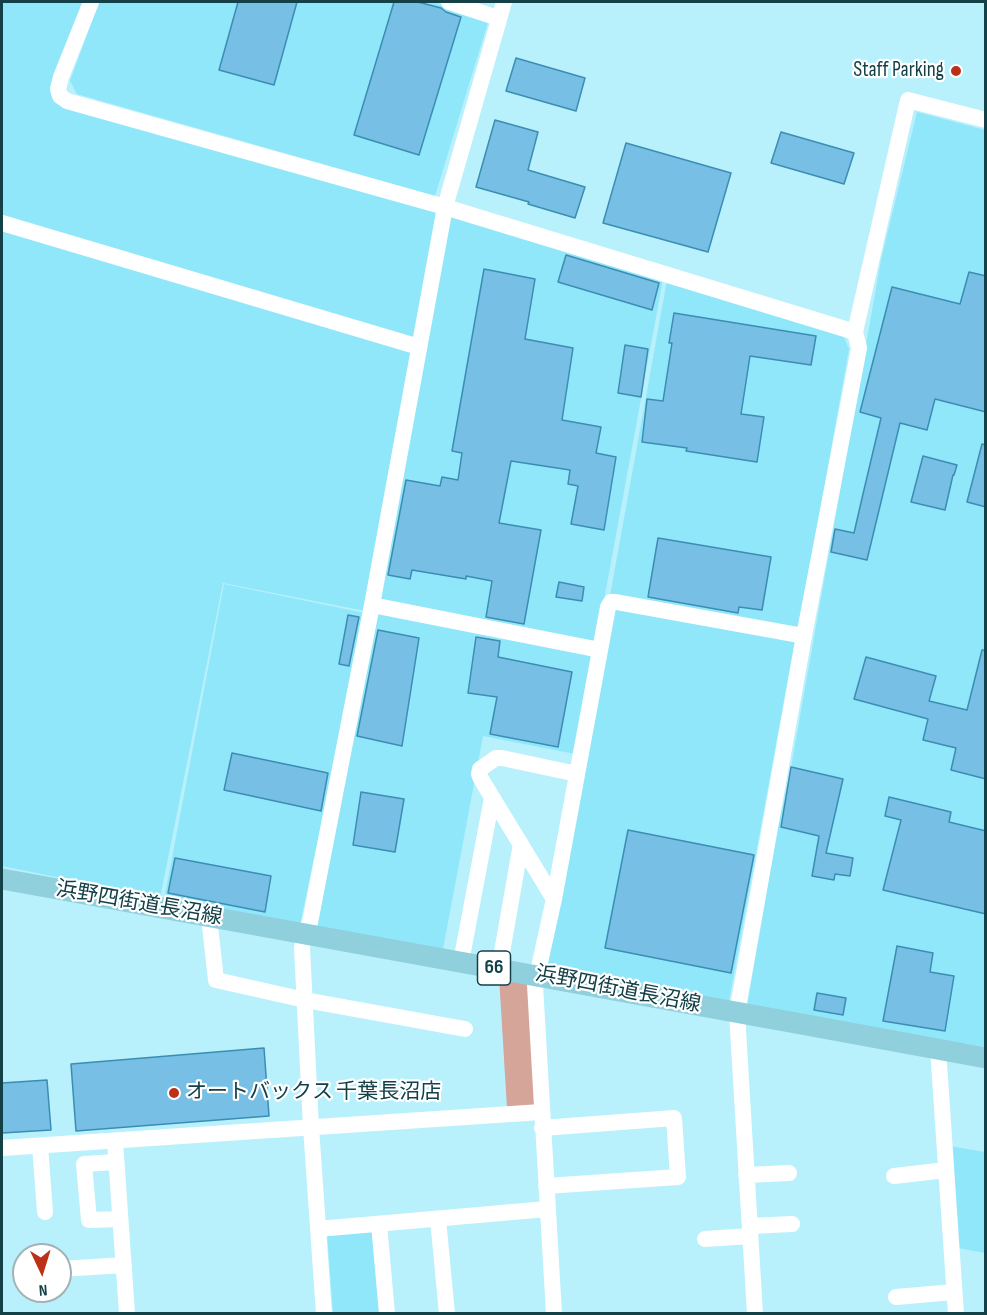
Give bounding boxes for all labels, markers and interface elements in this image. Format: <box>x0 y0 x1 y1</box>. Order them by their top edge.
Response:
place label: Staff Parking <box>853 58 944 84</box>
marker: Staff Parking <box>949 64 963 78</box>
street label: 浜野四街道長沼線 <box>54 877 224 931</box>
road number: 66 <box>478 951 510 985</box>
street label: 浜野四街道長沼線 <box>533 962 703 1018</box>
place label: オートバックス 千葉長沼店 <box>186 1080 441 1106</box>
marker: オートバックス 千葉長沼店 <box>167 1086 181 1100</box>
north arrow <box>12 1243 72 1303</box>
text: N <box>38 1280 48 1299</box>

